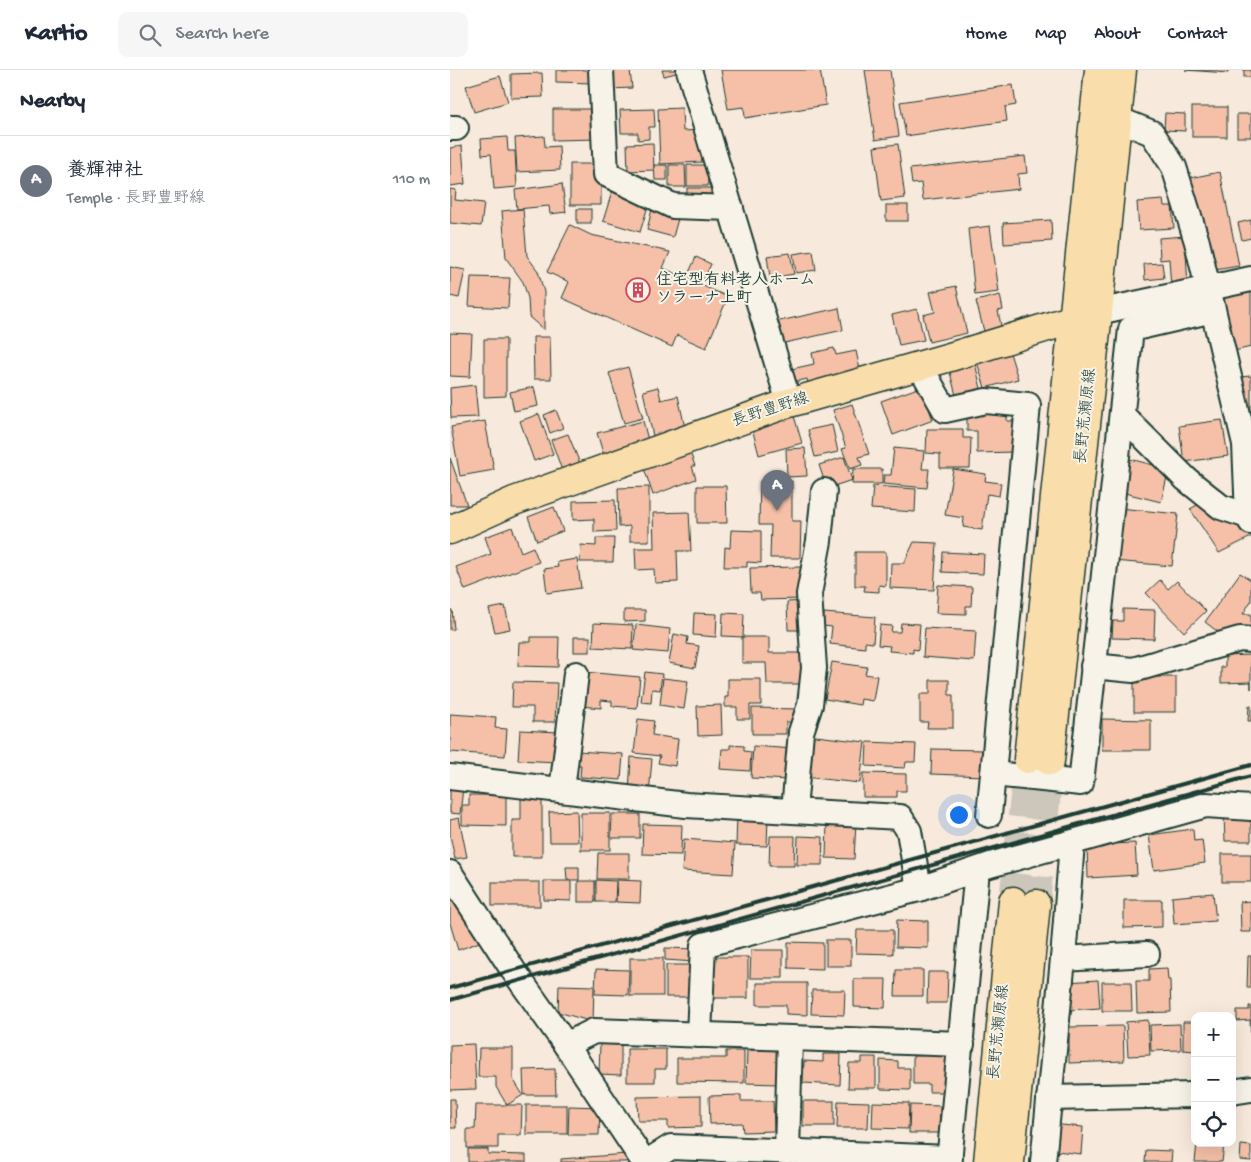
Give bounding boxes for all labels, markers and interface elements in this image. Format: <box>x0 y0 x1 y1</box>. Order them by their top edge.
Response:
search box <box>118 12 468 57</box>
text: Kartio <box>25 20 88 49</box>
icon: search <box>136 21 164 49</box>
text: Search here <box>176 23 269 46</box>
text: Home <box>965 24 1007 45</box>
text: Map <box>1035 24 1066 45</box>
text: About <box>1094 24 1140 45</box>
text: Contact <box>1168 24 1226 45</box>
text: Nearby <box>20 90 85 115</box>
text: 養輝神社 <box>67 160 143 183</box>
text: A <box>31 171 41 190</box>
text: 110 m <box>393 171 430 190</box>
text: Temple · 長野豊野線 <box>67 190 205 209</box>
place label: 住宅型有料老人ホーム ソラーナ上町 <box>656 270 815 309</box>
building icon: 住宅型有料老人ホーム ソラーナ上町 <box>625 277 651 303</box>
street label: 長野荒瀬原線 <box>1071 367 1101 465</box>
street label: 長野豊野線 <box>729 388 812 432</box>
pin: A <box>761 470 793 511</box>
your location <box>946 802 972 828</box>
street label: 長野荒瀬原線 <box>984 983 1014 1081</box>
map controls <box>1191 1012 1236 1147</box>
button: + <box>1191 1012 1236 1057</box>
button: − <box>1191 1057 1236 1102</box>
button: locate <box>1191 1102 1236 1147</box>

